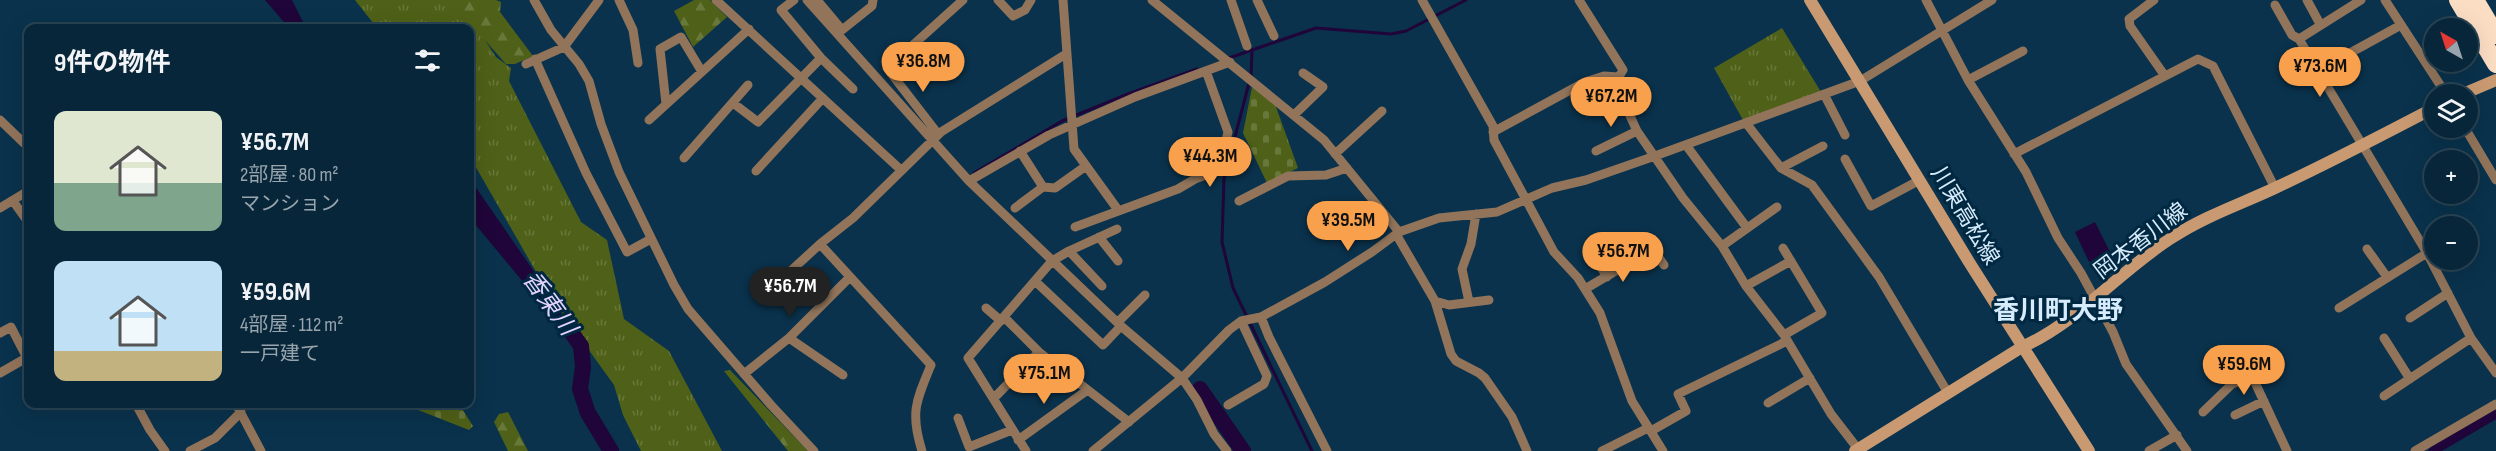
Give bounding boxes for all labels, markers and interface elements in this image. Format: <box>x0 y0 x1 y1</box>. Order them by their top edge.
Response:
north arrow <box>2424 18 2478 72</box>
map controls <box>2424 18 2478 270</box>
pin: ¥36.8M <box>874 42 972 93</box>
icon: filters <box>411 44 444 77</box>
pin: ¥73.6M <box>2271 47 2369 98</box>
text: 9件の物件 <box>54 48 170 79</box>
text: ¥36.8M <box>896 49 950 73</box>
text: ¥73.6M <box>2293 54 2347 78</box>
pin: ¥67.2M <box>1562 77 1660 128</box>
text: ¥67.2M <box>1585 84 1637 108</box>
button: layers <box>2424 84 2478 138</box>
text: ¥56.7M <box>240 127 309 158</box>
icon: home <box>102 135 174 207</box>
pin: ¥44.3M <box>1161 137 1259 188</box>
text: ¥44.3M <box>1183 144 1237 168</box>
button: + <box>2424 150 2478 204</box>
street label: 川東高松線 <box>1925 162 2005 270</box>
text: 2部屋 · 80 m² <box>240 163 339 187</box>
text: マンション <box>240 192 340 216</box>
street label: 岡本香川線 <box>2089 197 2193 285</box>
pin: ¥39.5M <box>1299 201 1397 252</box>
text: ¥39.5M <box>1321 208 1375 232</box>
button: − <box>2424 216 2478 270</box>
pin: ¥56.7M <box>1574 232 1672 283</box>
text: ¥56.7M <box>1596 239 1650 263</box>
water label: 香東川 <box>517 266 584 343</box>
pin: ¥56.7M <box>741 267 839 318</box>
text: ¥56.7M <box>763 274 817 298</box>
text: ¥59.6M <box>240 277 311 308</box>
icon: home <box>102 285 174 357</box>
district label: 香川町大野 <box>1993 296 2123 327</box>
text: 4部屋 · 112 m² <box>240 313 343 337</box>
text: 一戸建て <box>240 342 320 366</box>
pin: ¥59.6M <box>2195 345 2293 396</box>
text: ¥59.6M <box>2217 352 2271 376</box>
pin: ¥75.1M <box>995 354 1093 405</box>
text: ¥75.1M <box>1017 361 1071 385</box>

